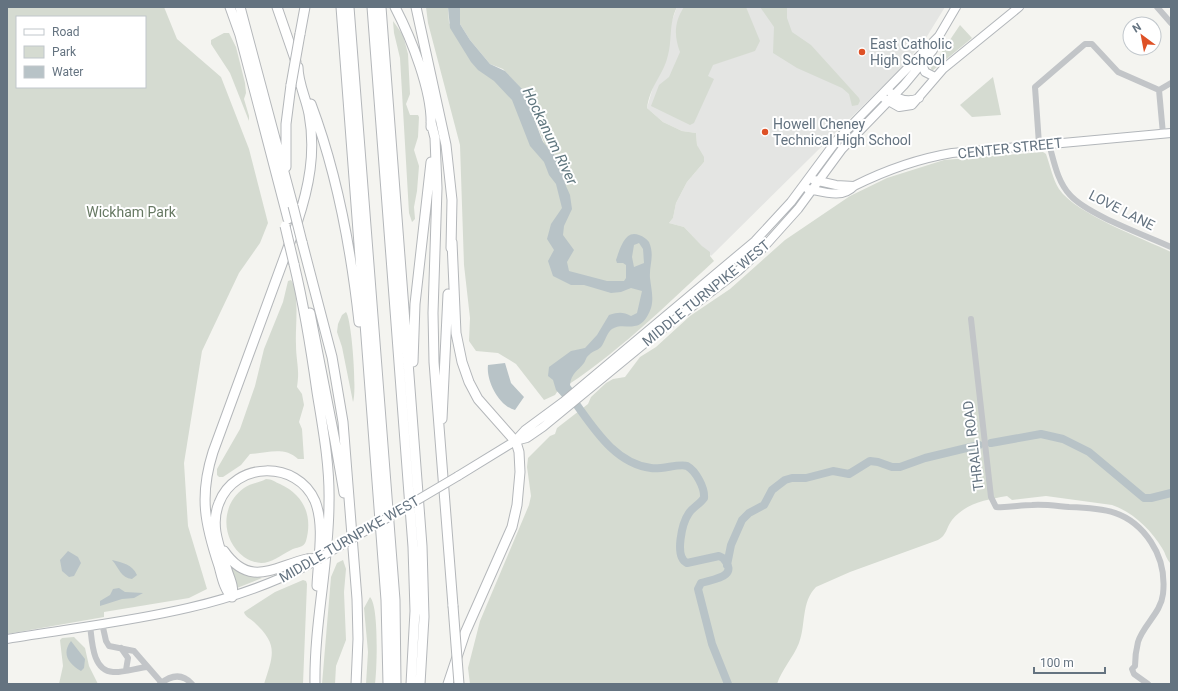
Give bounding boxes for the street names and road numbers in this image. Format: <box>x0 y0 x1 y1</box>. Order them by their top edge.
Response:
street label: CENTER STREET <box>957 134 1064 161</box>
street label: LOVE LANE <box>1086 187 1158 233</box>
street label: MIDDLE TURNPIKE WEST <box>639 236 773 349</box>
street label: THRALL ROAD <box>960 400 986 492</box>
street label: MIDDLE TURNPIKE WEST <box>276 492 422 586</box>

